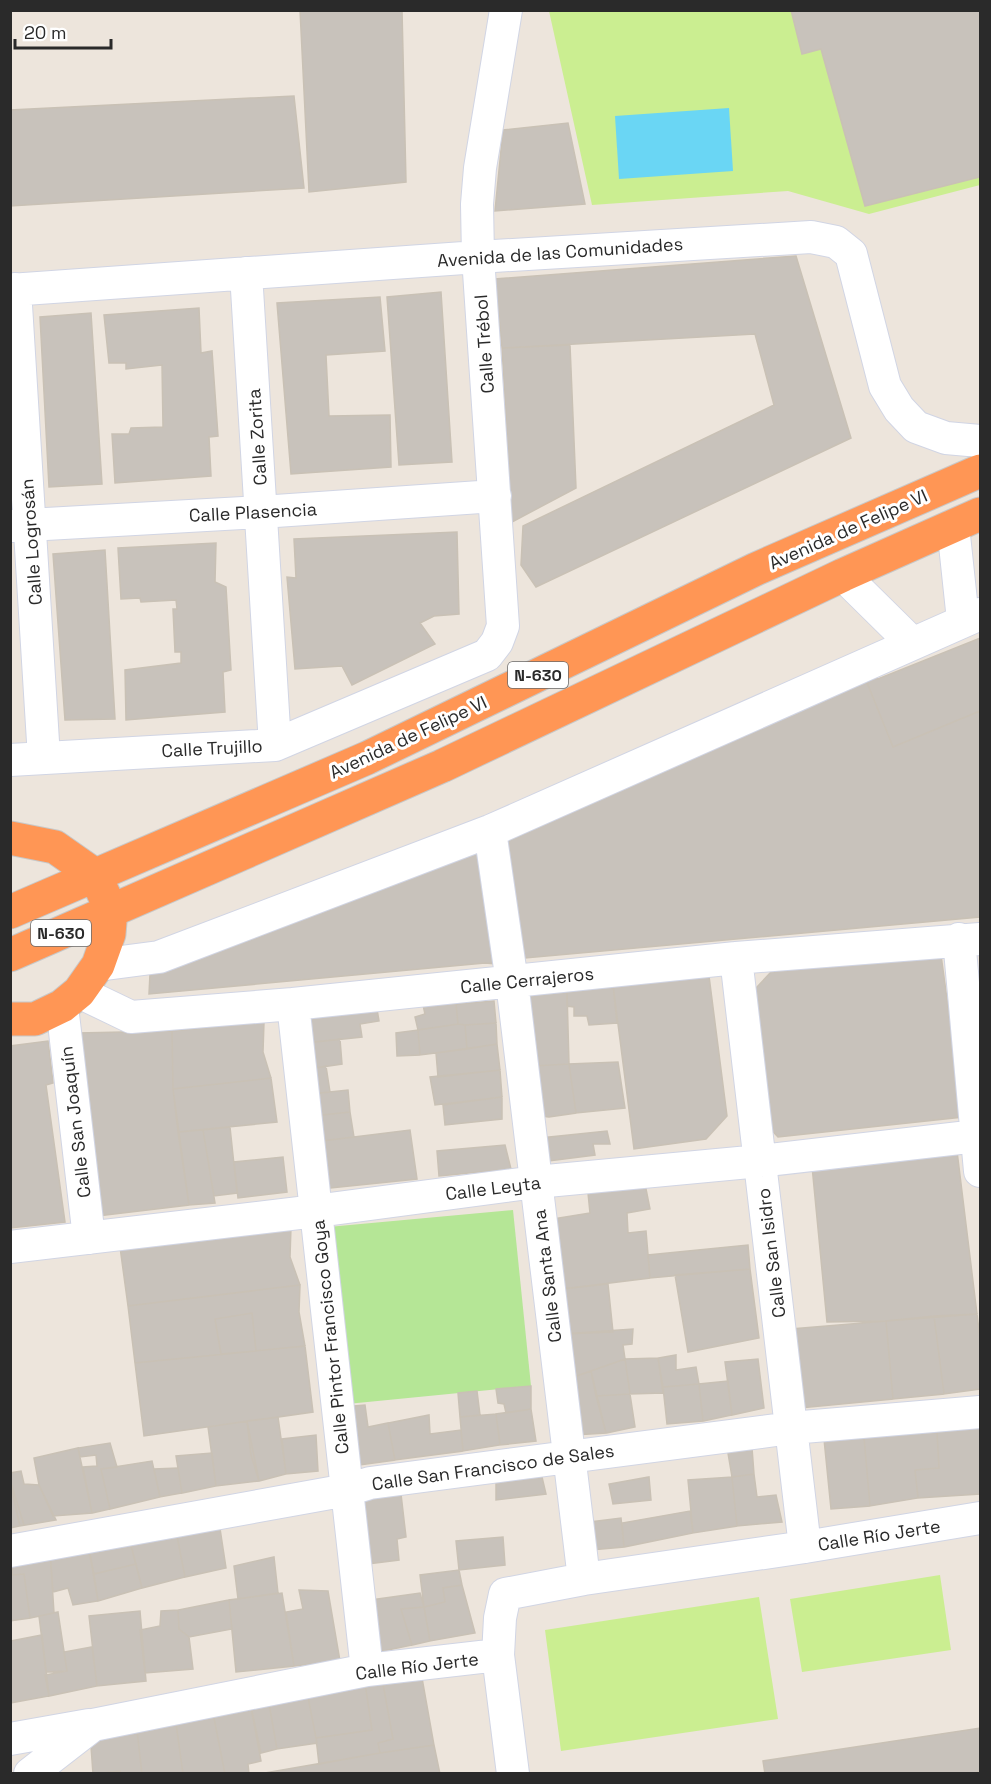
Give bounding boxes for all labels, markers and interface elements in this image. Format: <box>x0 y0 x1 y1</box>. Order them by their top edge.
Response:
scale bar <box>15 12 111 50</box>
text: 20 m <box>24 21 67 44</box>
street label: Avenida de las Comunidades <box>436 232 684 272</box>
street label: Calle Trébol <box>469 294 499 394</box>
street label: Calle Zorita <box>242 388 272 486</box>
street label: Calle Logrosán <box>15 478 47 606</box>
street label: Avenida de Felipe VI <box>765 484 931 574</box>
street label: Calle Plasencia <box>188 497 318 527</box>
road number: N-630 <box>508 662 568 688</box>
street label: Avenida de Felipe VI <box>326 690 490 784</box>
street label: Calle Trujillo <box>161 734 263 762</box>
road number: N-630 <box>31 920 91 946</box>
street label: Calle Cerrajeros <box>459 962 595 998</box>
street label: Calle San Joaquín <box>54 1045 96 1199</box>
street label: Calle Leyta <box>444 1171 542 1205</box>
street label: Calle San Isidro <box>752 1187 790 1319</box>
street label: Calle Santa Ana <box>527 1208 567 1344</box>
street label: Calle Pintor Francisco Goya <box>306 1219 354 1455</box>
street label: Calle San Francisco de Sales <box>370 1439 616 1495</box>
street label: Calle Río Jerte <box>816 1514 942 1556</box>
street label: Calle Río Jerte <box>354 1647 480 1685</box>

